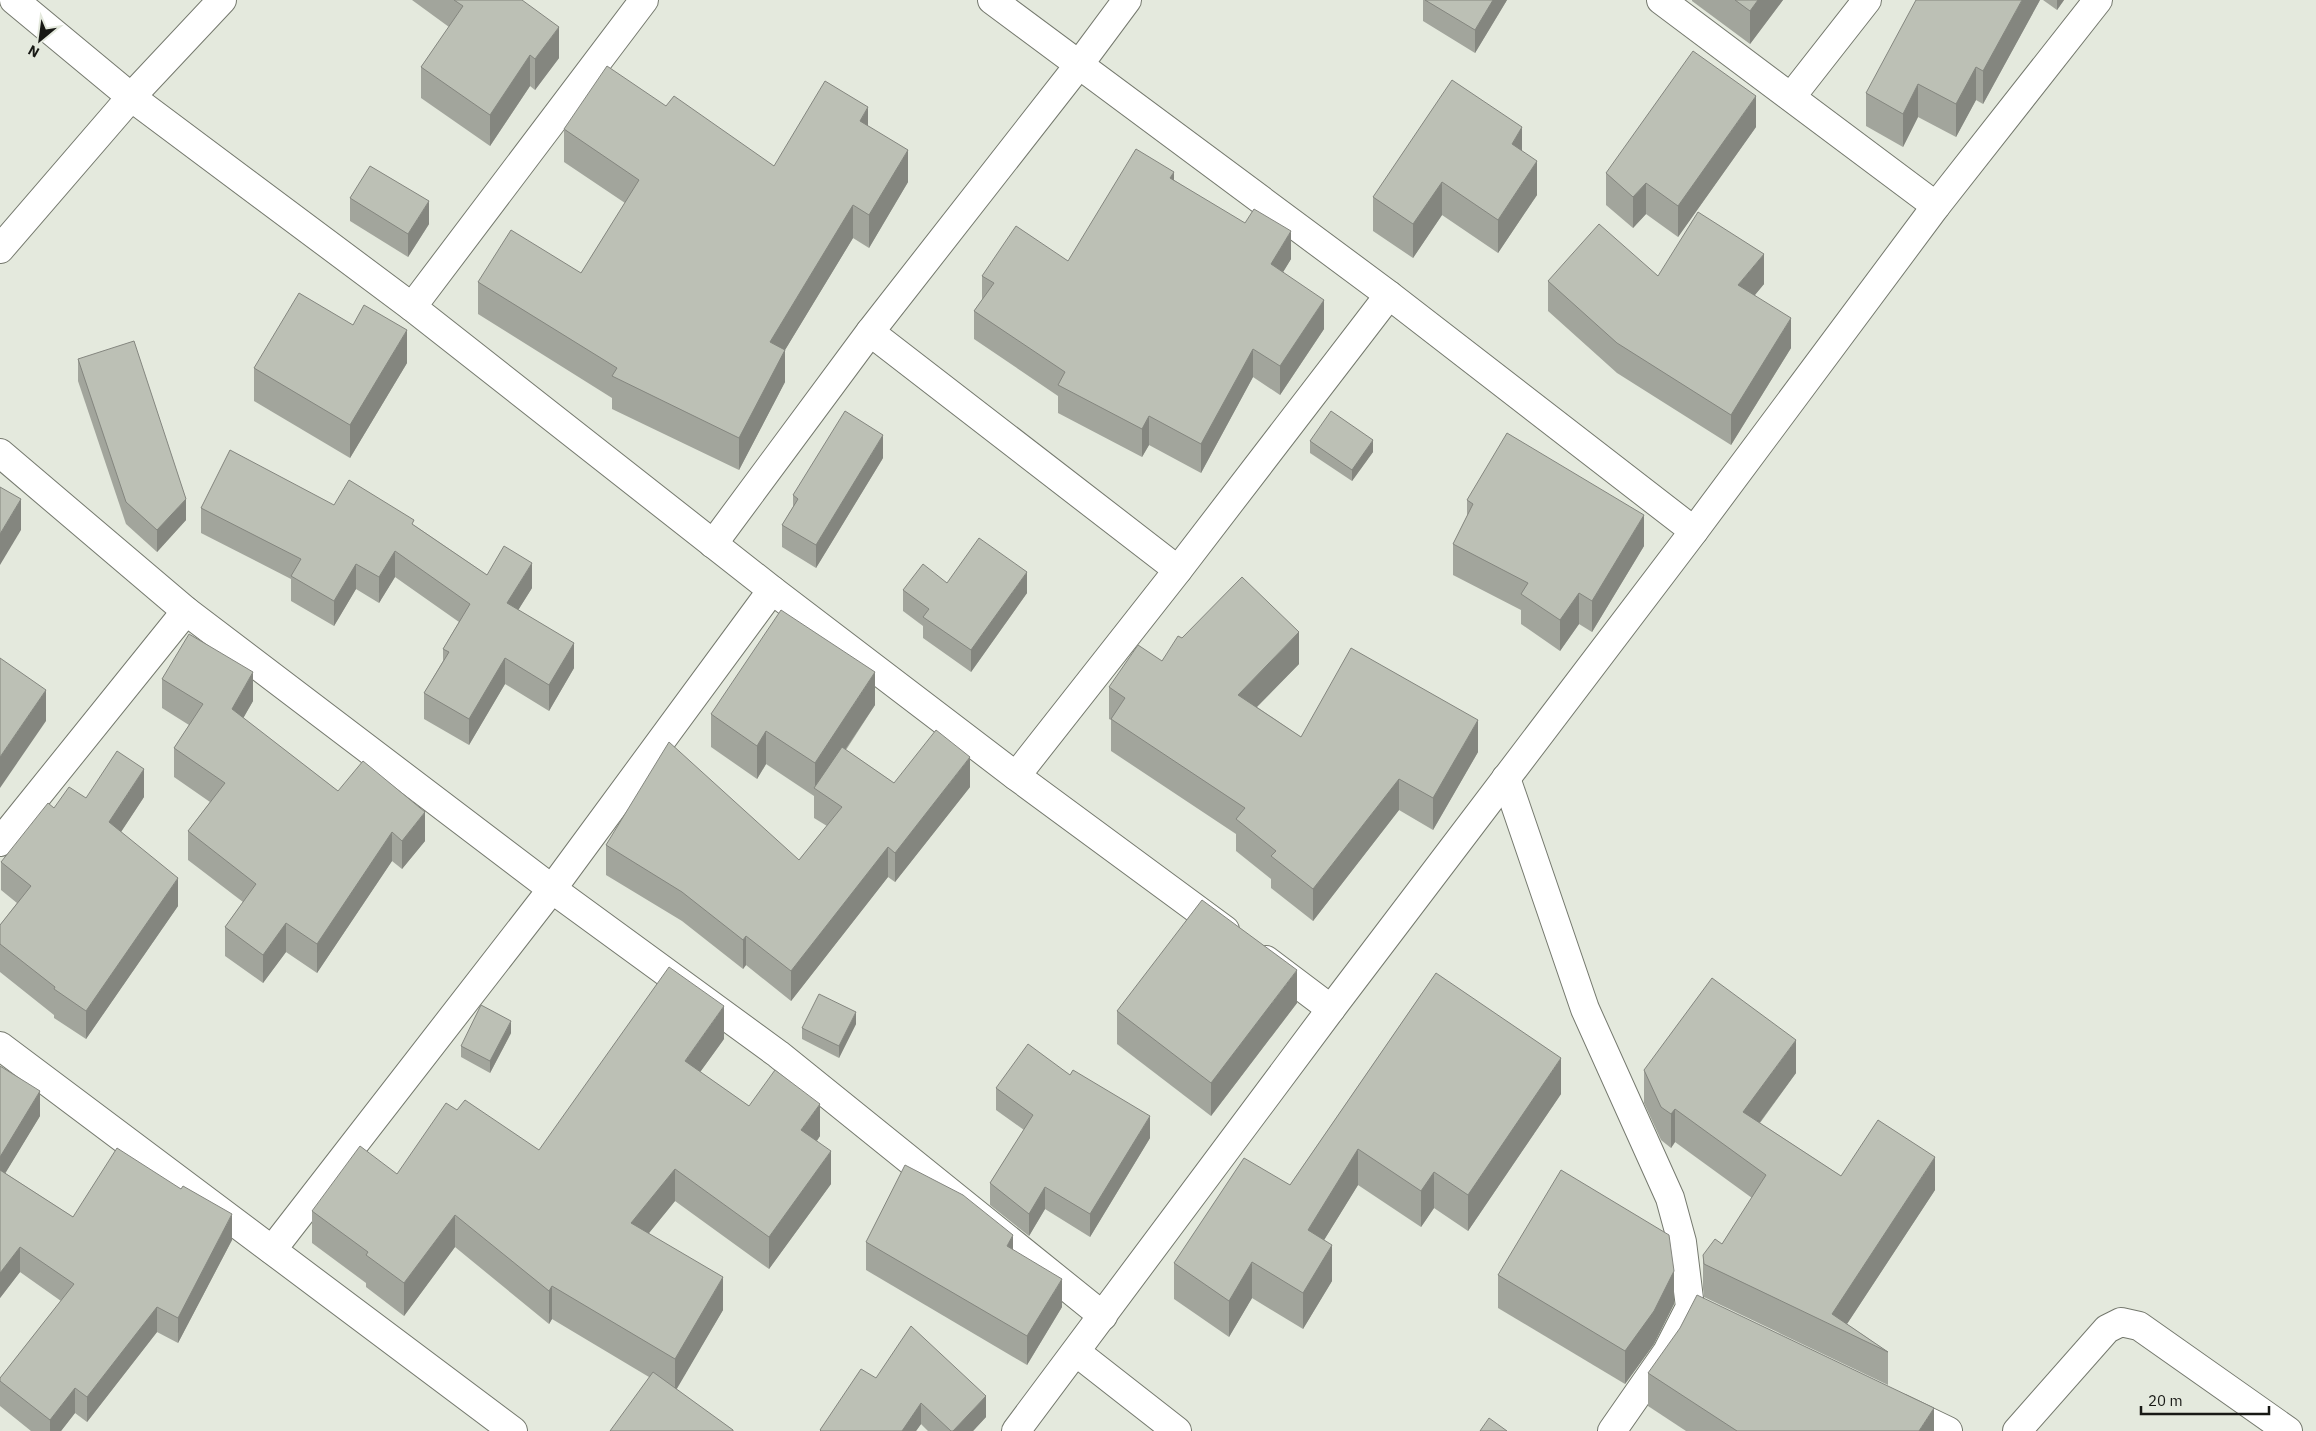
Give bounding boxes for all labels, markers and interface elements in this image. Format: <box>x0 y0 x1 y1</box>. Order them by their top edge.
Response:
north arrow <box>15 15 65 65</box>
text: N <box>25 41 42 62</box>
scale bar <box>2141 1384 2268 1416</box>
text: 20 m <box>2148 1391 2183 1410</box>

